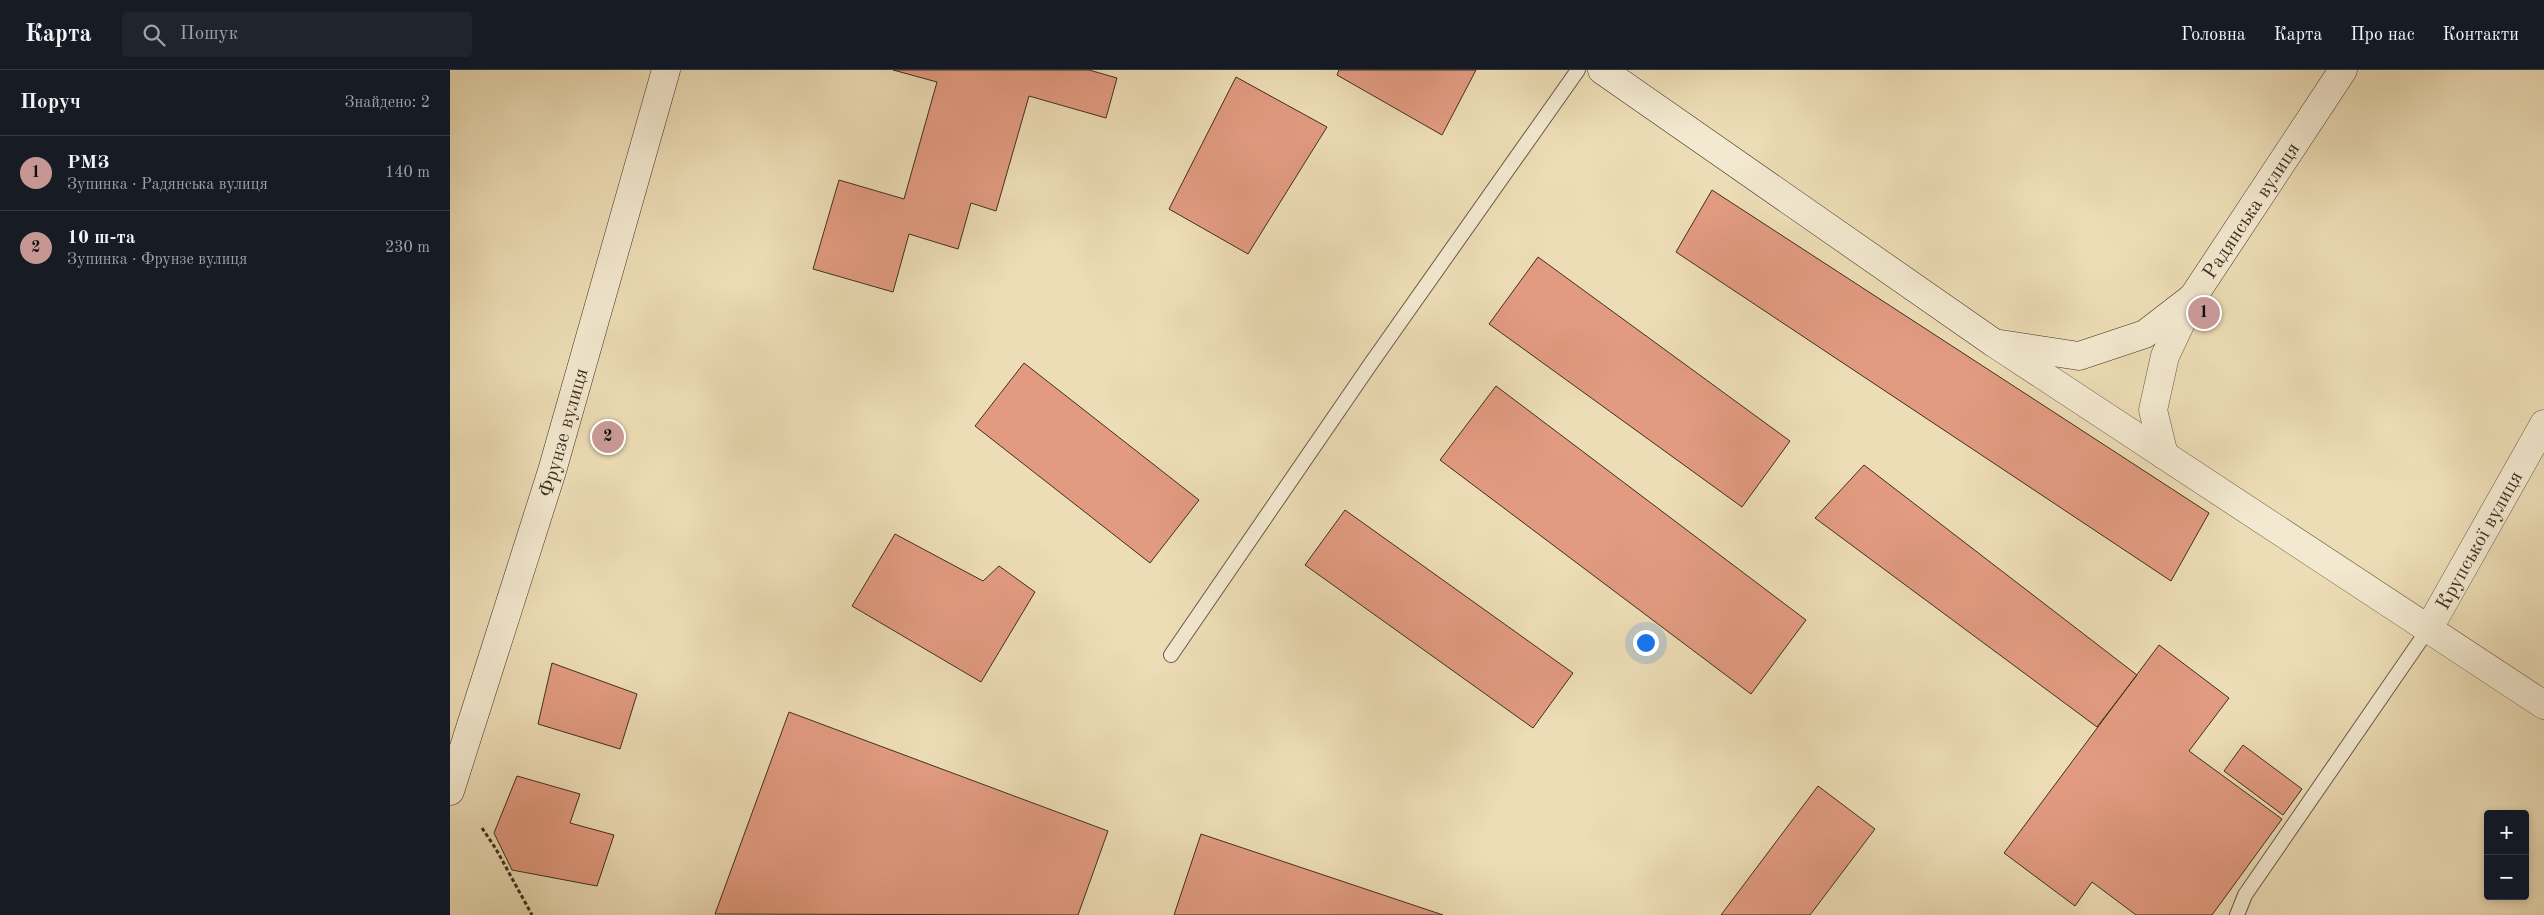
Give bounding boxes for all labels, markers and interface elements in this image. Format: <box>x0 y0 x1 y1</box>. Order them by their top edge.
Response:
search box <box>122 12 472 57</box>
icon: search <box>140 21 168 49</box>
text: Карта <box>25 23 92 47</box>
text: Пошук <box>180 25 238 44</box>
text: Головна <box>2181 26 2246 44</box>
text: Карта <box>2274 26 2322 44</box>
text: Про нас <box>2350 26 2415 44</box>
text: Контакти <box>2443 26 2519 44</box>
text: Поруч <box>20 92 81 113</box>
text: Знайдено: 2 <box>345 95 430 111</box>
street label: Радянська вулиця <box>2200 140 2304 283</box>
text: РМЗ <box>67 154 109 173</box>
text: 1 <box>31 165 41 181</box>
text: 140 m <box>385 165 430 181</box>
text: Зупинка · Радянська вулиця <box>67 177 268 193</box>
text: 10 ш-та <box>67 229 135 248</box>
text: 2 <box>31 240 41 256</box>
text: 230 m <box>385 240 430 256</box>
text: Зупинка · Фрунзе вулиця <box>67 252 247 268</box>
pin: 1 <box>2188 294 2220 332</box>
street label: Фрунзе вулиця <box>536 366 593 500</box>
pin: 2 <box>592 418 624 456</box>
street label: Крупської вулиця <box>2433 468 2527 614</box>
your location <box>1633 630 1659 656</box>
map controls <box>2484 810 2529 900</box>
button: + <box>2484 810 2529 855</box>
button: − <box>2484 855 2529 900</box>

